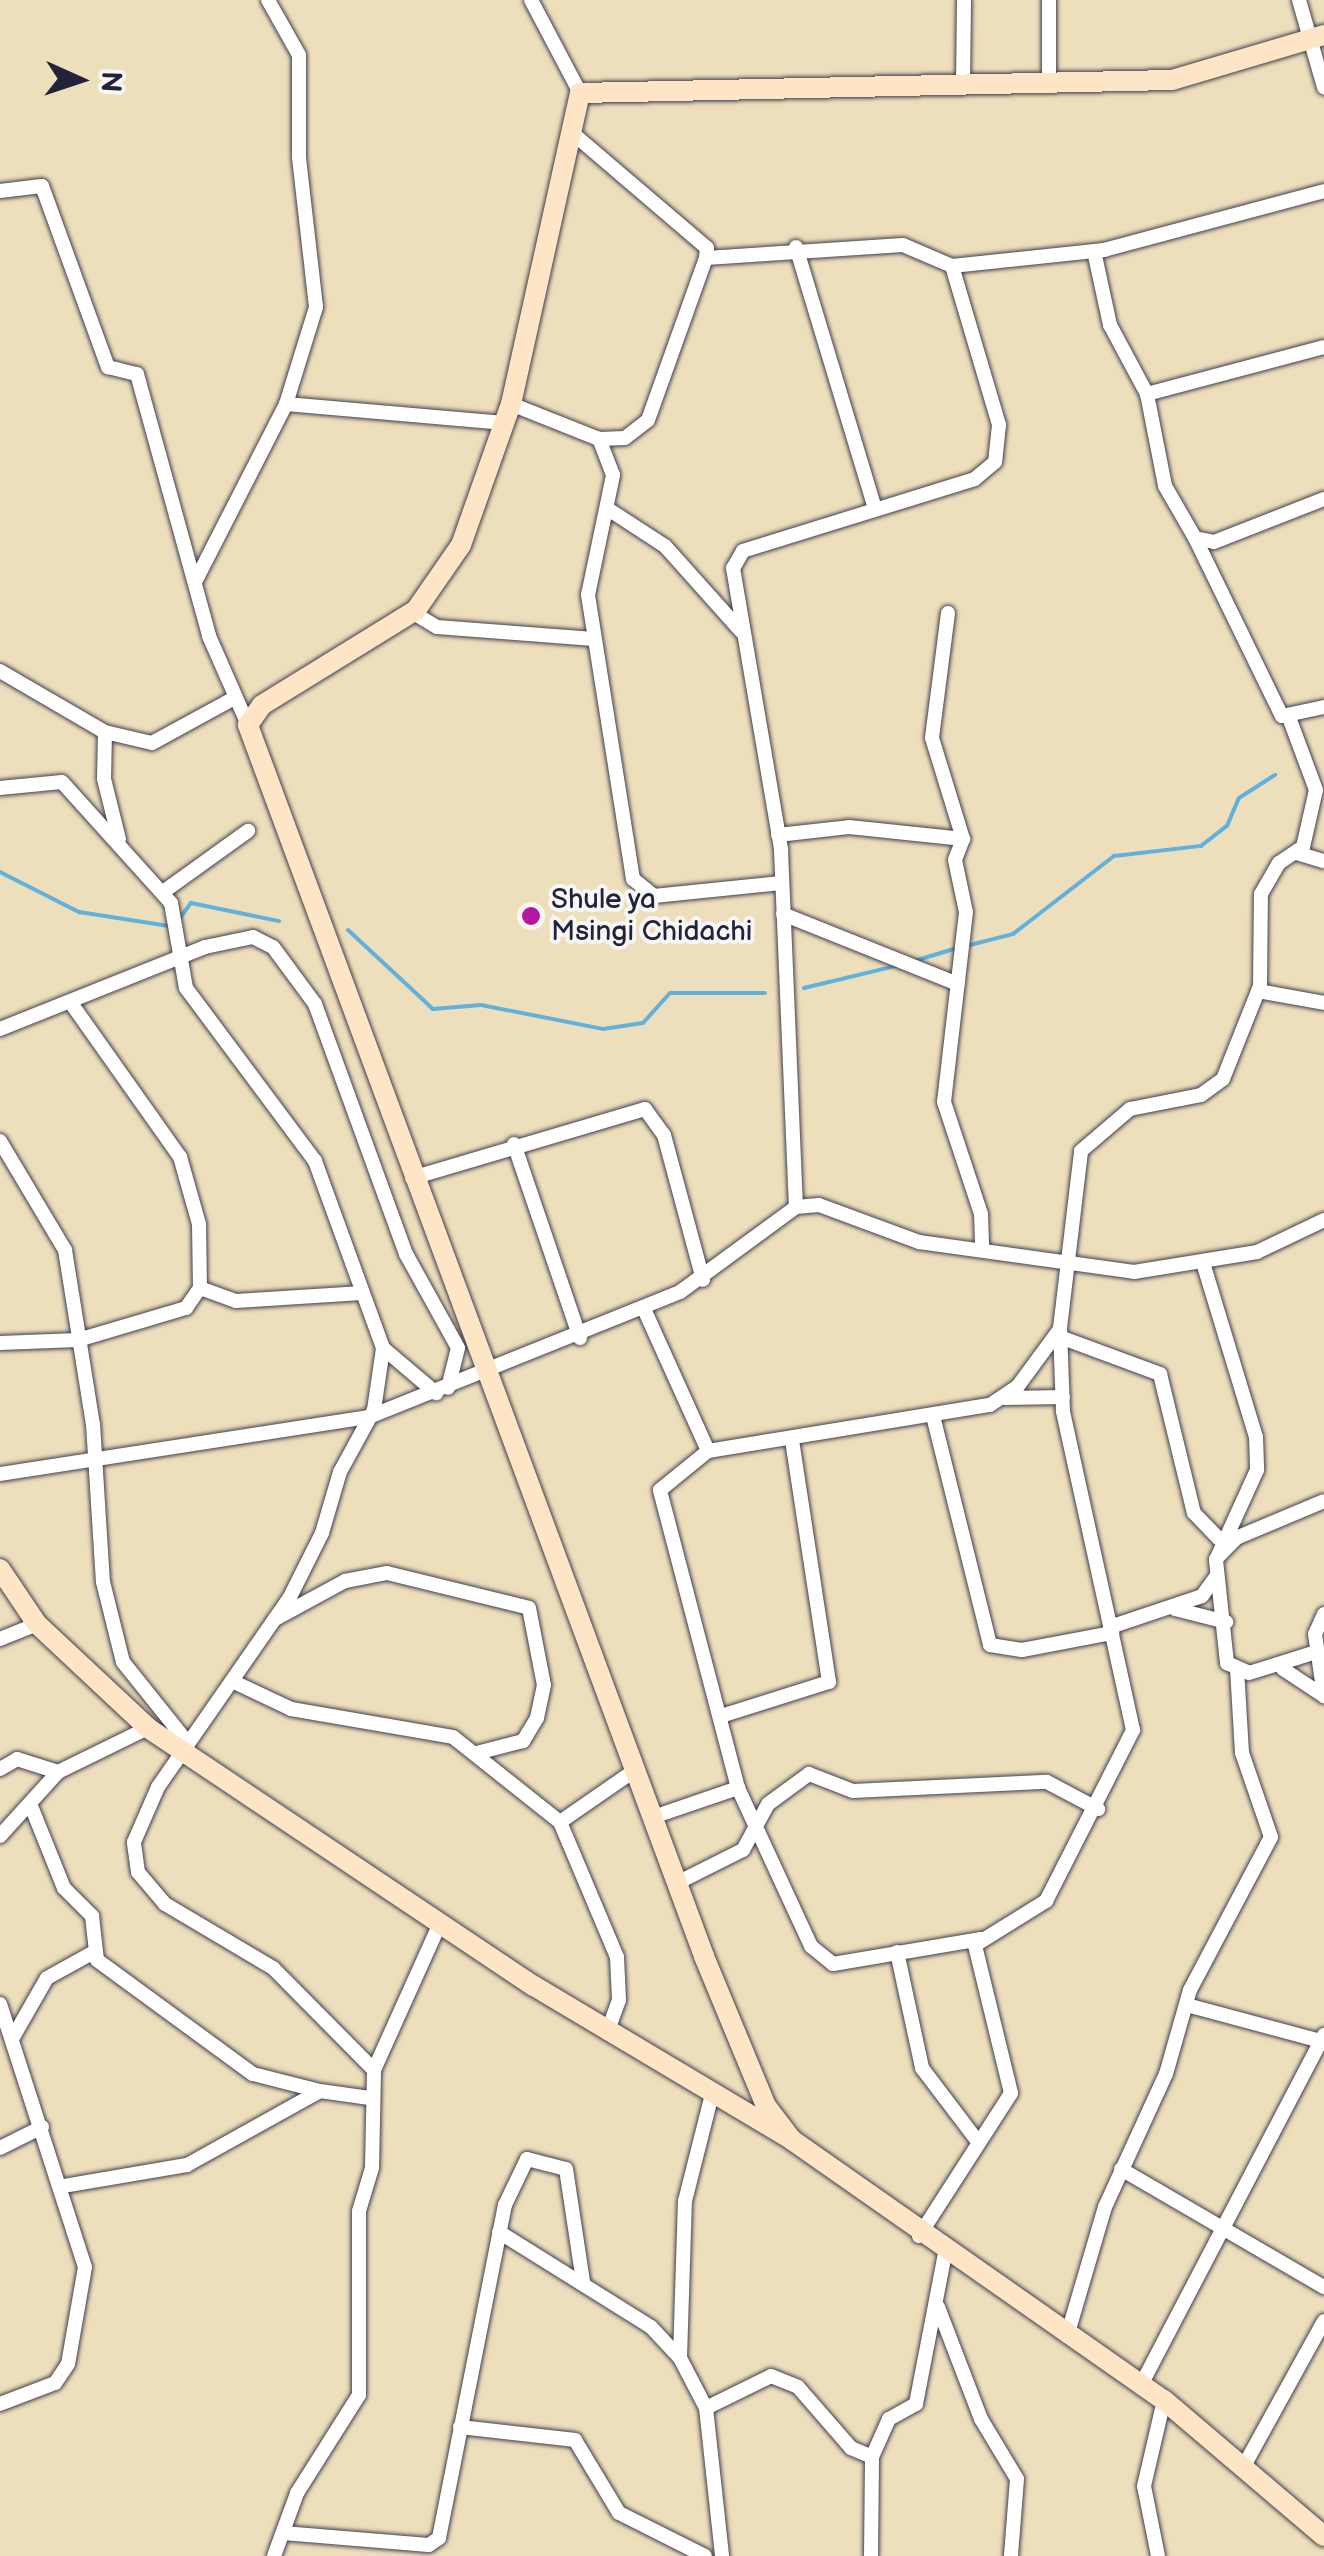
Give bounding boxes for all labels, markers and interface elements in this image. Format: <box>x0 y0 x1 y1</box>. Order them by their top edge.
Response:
north arrow <box>30 30 130 130</box>
text: N <box>93 70 127 93</box>
place label: Shule ya Msingi Chidachi <box>551 883 752 949</box>
marker: Shule ya Msingi Chidachi <box>520 905 542 927</box>

